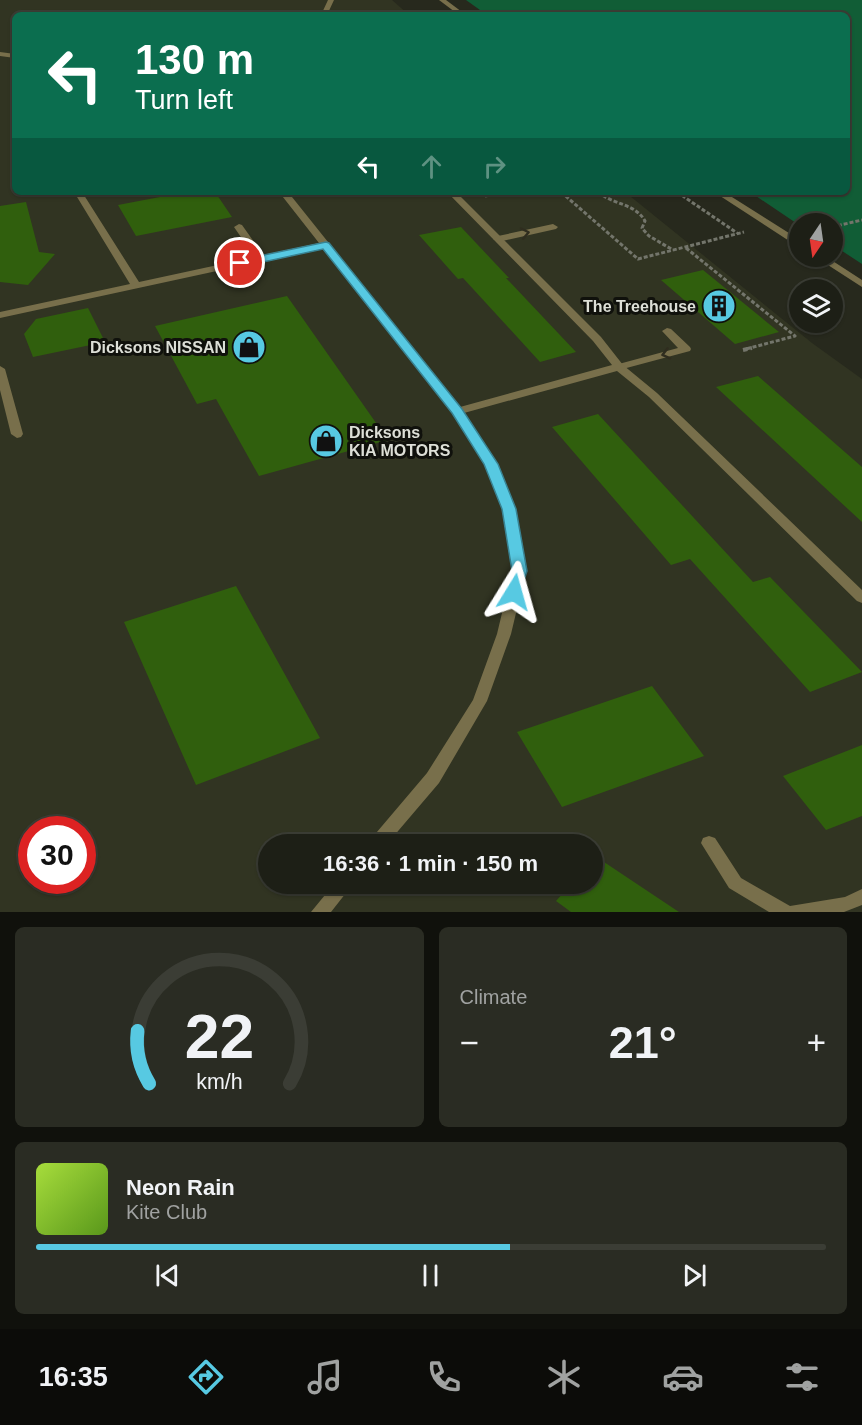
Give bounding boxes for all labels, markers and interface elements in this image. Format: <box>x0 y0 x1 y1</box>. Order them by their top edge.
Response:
icon: left <box>36 36 114 114</box>
text: 130 m <box>135 36 254 83</box>
text: Turn left <box>135 85 233 115</box>
icon: left <box>352 150 385 183</box>
icon: ahead <box>415 150 448 183</box>
icon: right <box>478 150 511 183</box>
north arrow <box>789 213 843 267</box>
map controls <box>789 213 843 333</box>
one-way arrow <box>520 227 530 240</box>
pin <box>214 237 265 288</box>
icon: arrive <box>223 246 256 279</box>
button: layers <box>789 279 843 333</box>
building icon: The Treehouse <box>701 288 737 324</box>
place label: The Treehouse <box>583 298 696 315</box>
shop icon: Dicksons NISSAN <box>231 329 267 365</box>
place label: Dicksons NISSAN <box>90 339 226 356</box>
one-way arrow <box>661 347 671 360</box>
shop icon: Dicksons KIA MOTORS <box>308 423 344 459</box>
place label: Dicksons KIA MOTORS <box>349 424 451 459</box>
position arrow <box>482 560 546 624</box>
speed limit sign: 30 <box>18 816 96 894</box>
text: 16:36 · 1 min · 150 m <box>323 851 538 876</box>
text: Climate <box>460 986 527 1008</box>
text: 22 <box>185 1002 254 1071</box>
text: 21° <box>609 1017 677 1068</box>
text: − <box>460 1024 479 1061</box>
text: + <box>807 1024 826 1061</box>
text: km/h <box>196 1070 242 1094</box>
text: Neon Rain <box>126 1175 235 1200</box>
text: Kite Club <box>126 1201 207 1223</box>
icon: previous <box>151 1259 184 1292</box>
icon: pause <box>414 1259 447 1292</box>
icon: next <box>678 1259 711 1292</box>
icon: directions <box>185 1356 227 1398</box>
icon: music <box>304 1356 346 1398</box>
icon: phone <box>423 1356 465 1398</box>
icon: climate <box>543 1356 585 1398</box>
icon: car <box>662 1356 704 1398</box>
icon: filters <box>781 1356 823 1398</box>
text: 16:35 <box>39 1362 108 1392</box>

